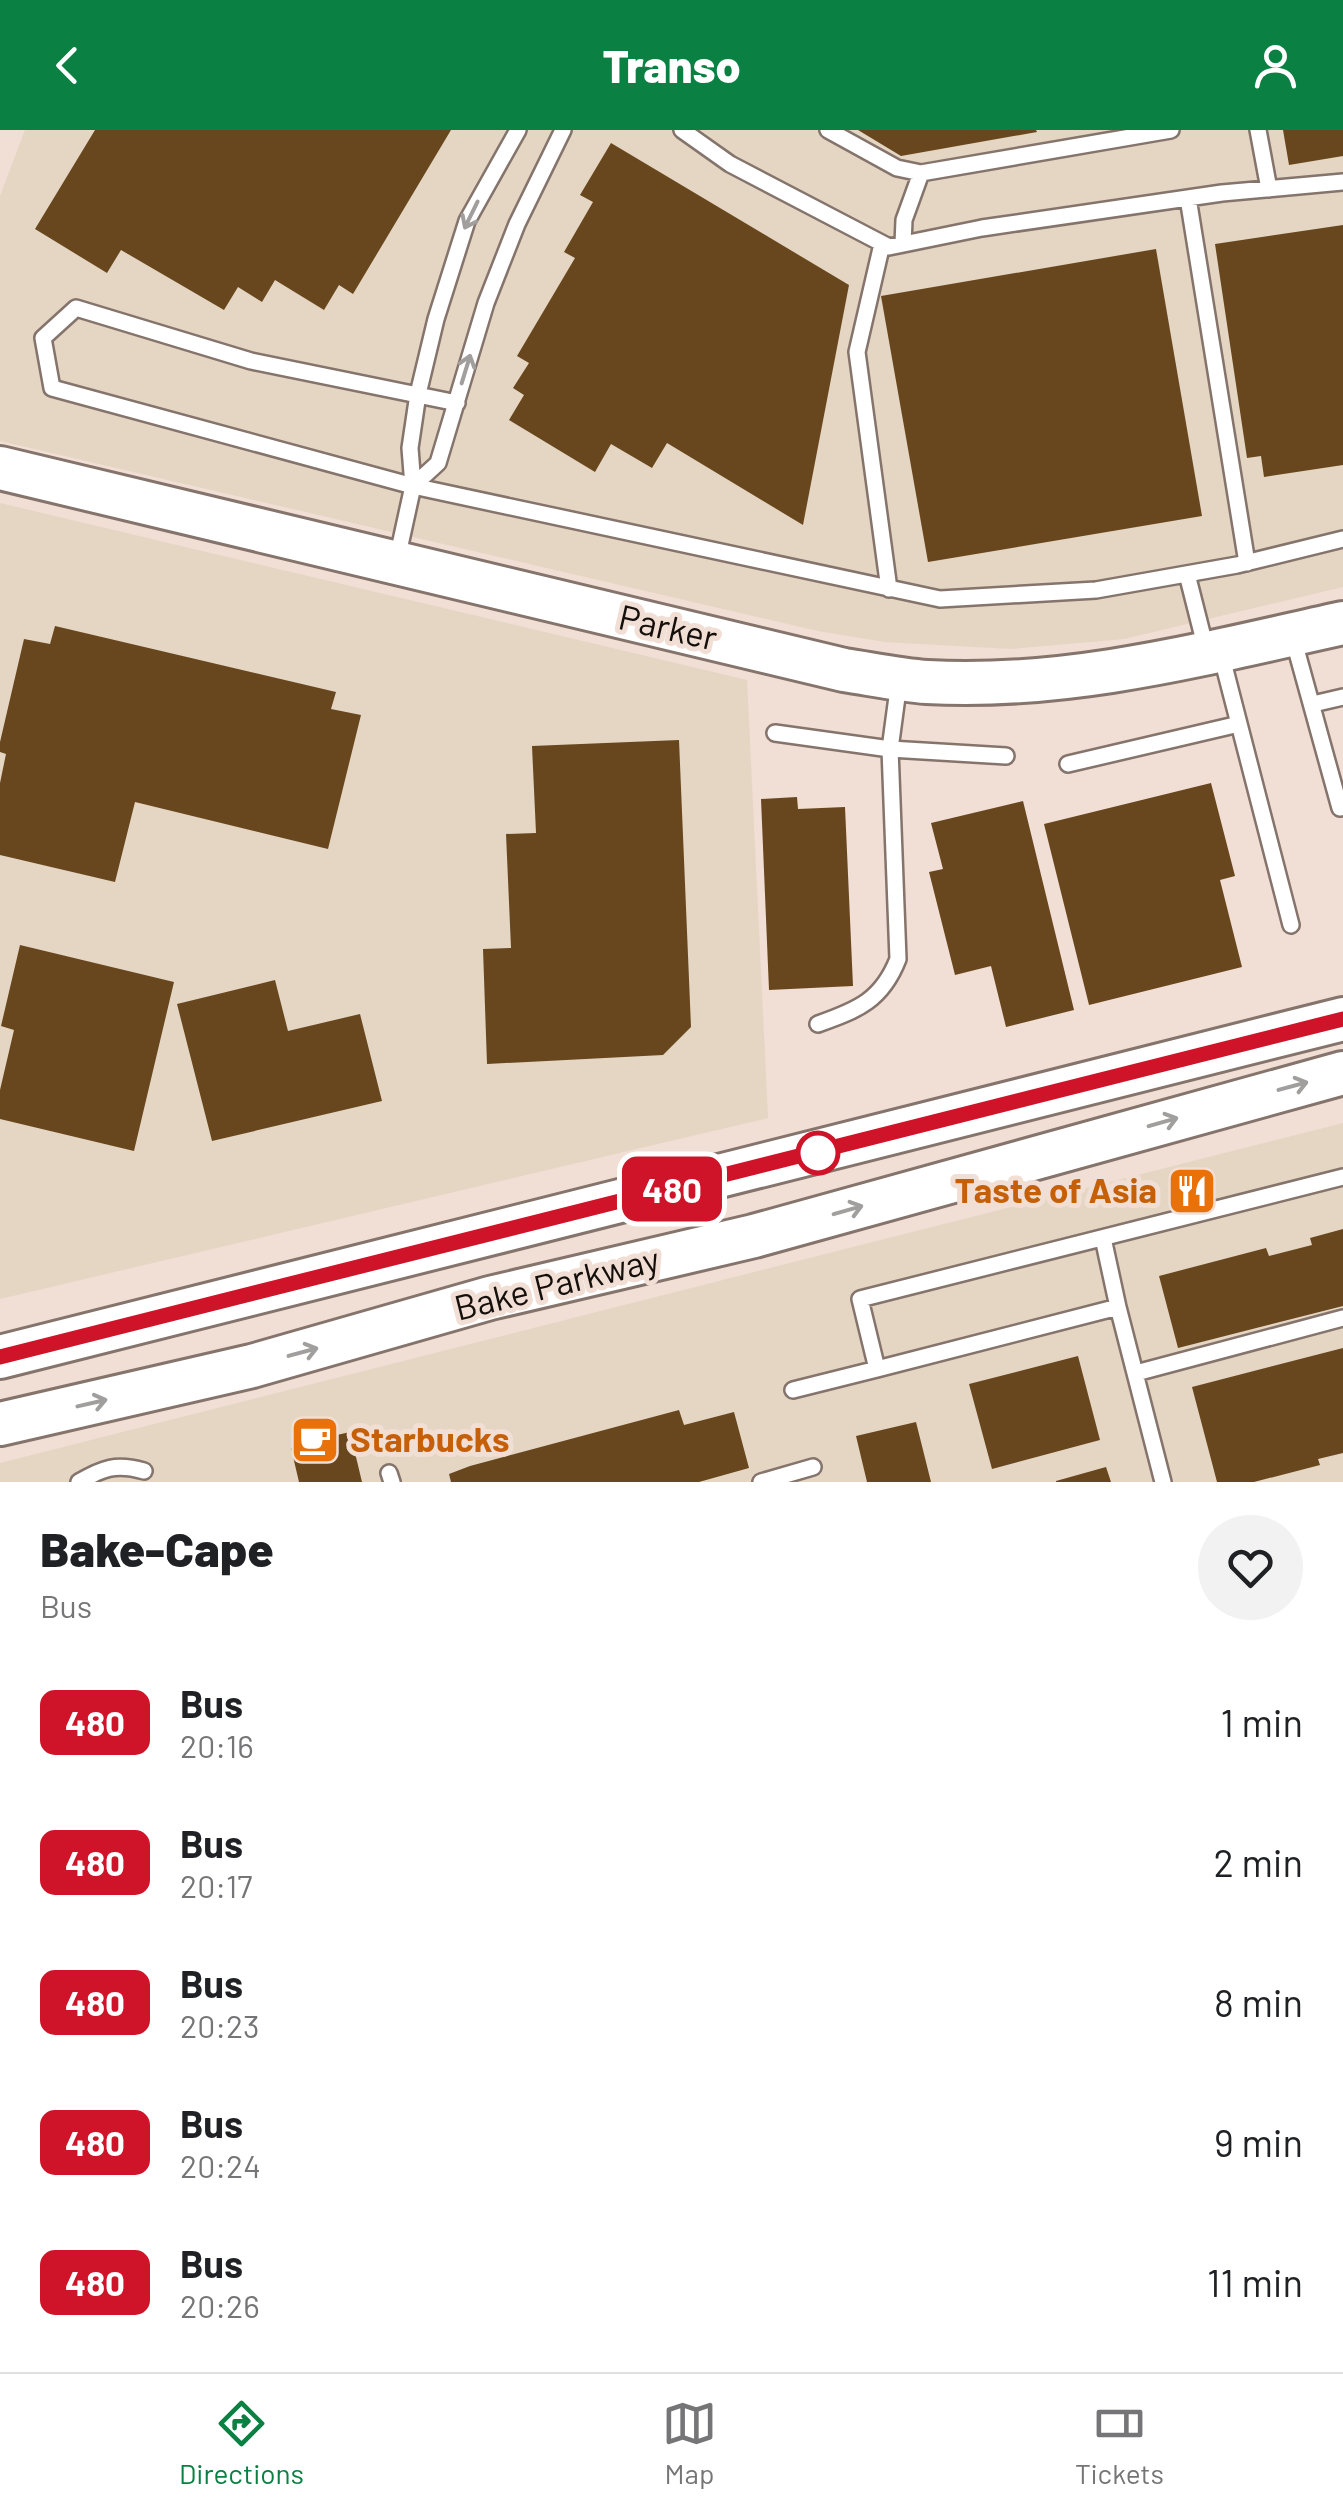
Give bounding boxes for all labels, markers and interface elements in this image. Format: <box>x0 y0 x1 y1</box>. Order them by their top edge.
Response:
icon: back <box>40 38 95 93</box>
text: Transo <box>602 38 741 92</box>
icon: person <box>1248 38 1303 93</box>
one-way arrow <box>461 200 480 230</box>
one-way arrow <box>458 354 476 385</box>
street label: Parker <box>615 594 722 658</box>
one-way arrow <box>1277 1076 1308 1095</box>
one-way arrow <box>1147 1112 1178 1130</box>
unlabelled marker <box>797 1132 839 1174</box>
line badge: 480 <box>614 1156 730 1222</box>
restaurant icon: Taste of Asia <box>1166 1165 1218 1217</box>
text: 480 <box>642 1168 702 1210</box>
place label: Taste of Asia <box>955 1168 1157 1210</box>
one-way arrow <box>832 1199 863 1218</box>
street label: Bake Parkway <box>450 1236 663 1328</box>
one-way arrow <box>287 1341 318 1360</box>
one-way arrow <box>75 1393 107 1411</box>
cafe icon: Starbucks <box>289 1414 341 1466</box>
place label: Starbucks <box>350 1417 510 1459</box>
button: heart <box>1198 1515 1303 1620</box>
text: Bake-Cape <box>40 1519 274 1577</box>
text: Bus <box>40 1586 92 1624</box>
text: Bus <box>180 1680 243 1726</box>
text: 1 min <box>1221 1699 1303 1745</box>
text: 480 <box>65 1701 125 1743</box>
text: 20:16 <box>180 1726 254 1764</box>
text: Bus <box>180 1820 243 1866</box>
text: 2 min <box>1213 1839 1303 1885</box>
text: 480 <box>65 1841 125 1883</box>
text: 20:17 <box>180 1866 252 1904</box>
text: Bus <box>180 1960 243 2006</box>
text: 8 min <box>1214 1979 1303 2025</box>
text: 480 <box>65 1981 125 2023</box>
text: 20:23 <box>180 2006 260 2044</box>
text: Bus <box>180 2100 243 2146</box>
text: 9 min <box>1214 2119 1303 2165</box>
text: 480 <box>65 2121 125 2163</box>
text: 20:24 <box>180 2146 261 2184</box>
text: Bus <box>180 2240 243 2286</box>
text: 11 min <box>1207 2259 1303 2305</box>
text: 480 <box>65 2261 125 2303</box>
text: 20:26 <box>180 2286 260 2324</box>
tab: Directions <box>179 2396 304 2490</box>
tab: Map <box>662 2396 717 2490</box>
tab: Tickets <box>1075 2396 1164 2490</box>

